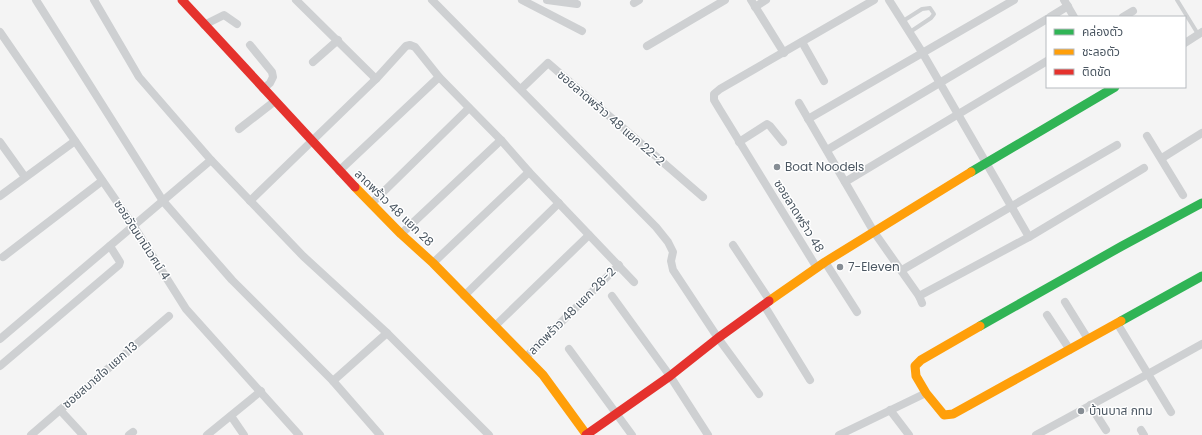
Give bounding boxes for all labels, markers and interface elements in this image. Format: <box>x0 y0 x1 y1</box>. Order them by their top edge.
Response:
legend <box>1046 16 1186 88</box>
text: คล่องตัว <box>1082 23 1123 40</box>
text: ชะลอตัว <box>1082 43 1120 60</box>
text: ติดขัด <box>1082 63 1111 80</box>
street label: ซอยลาดพร้าว 48 แยก 22-2 <box>554 66 669 169</box>
place label: Boat Noodels <box>785 158 864 175</box>
marker: Boat Noodels <box>772 162 782 172</box>
street label: ลาดพร้าว 48 แยก 28 <box>351 165 438 250</box>
street label: ซอยลาดพร้าว 48 <box>770 176 829 255</box>
street label: ซอยวัฒนานิเวศน์ 4 <box>110 197 175 283</box>
place label: 7-Eleven <box>848 258 900 275</box>
marker: 7-Eleven <box>835 262 845 272</box>
street label: ลาดพร้าว 48 แยก 28-2 <box>524 263 619 358</box>
street label: ซอยสบายใจ แยก 13 <box>58 337 141 412</box>
place label: บ้านบาส กทม <box>1089 402 1153 419</box>
marker: บ้านบาส กทม <box>1076 406 1086 416</box>

